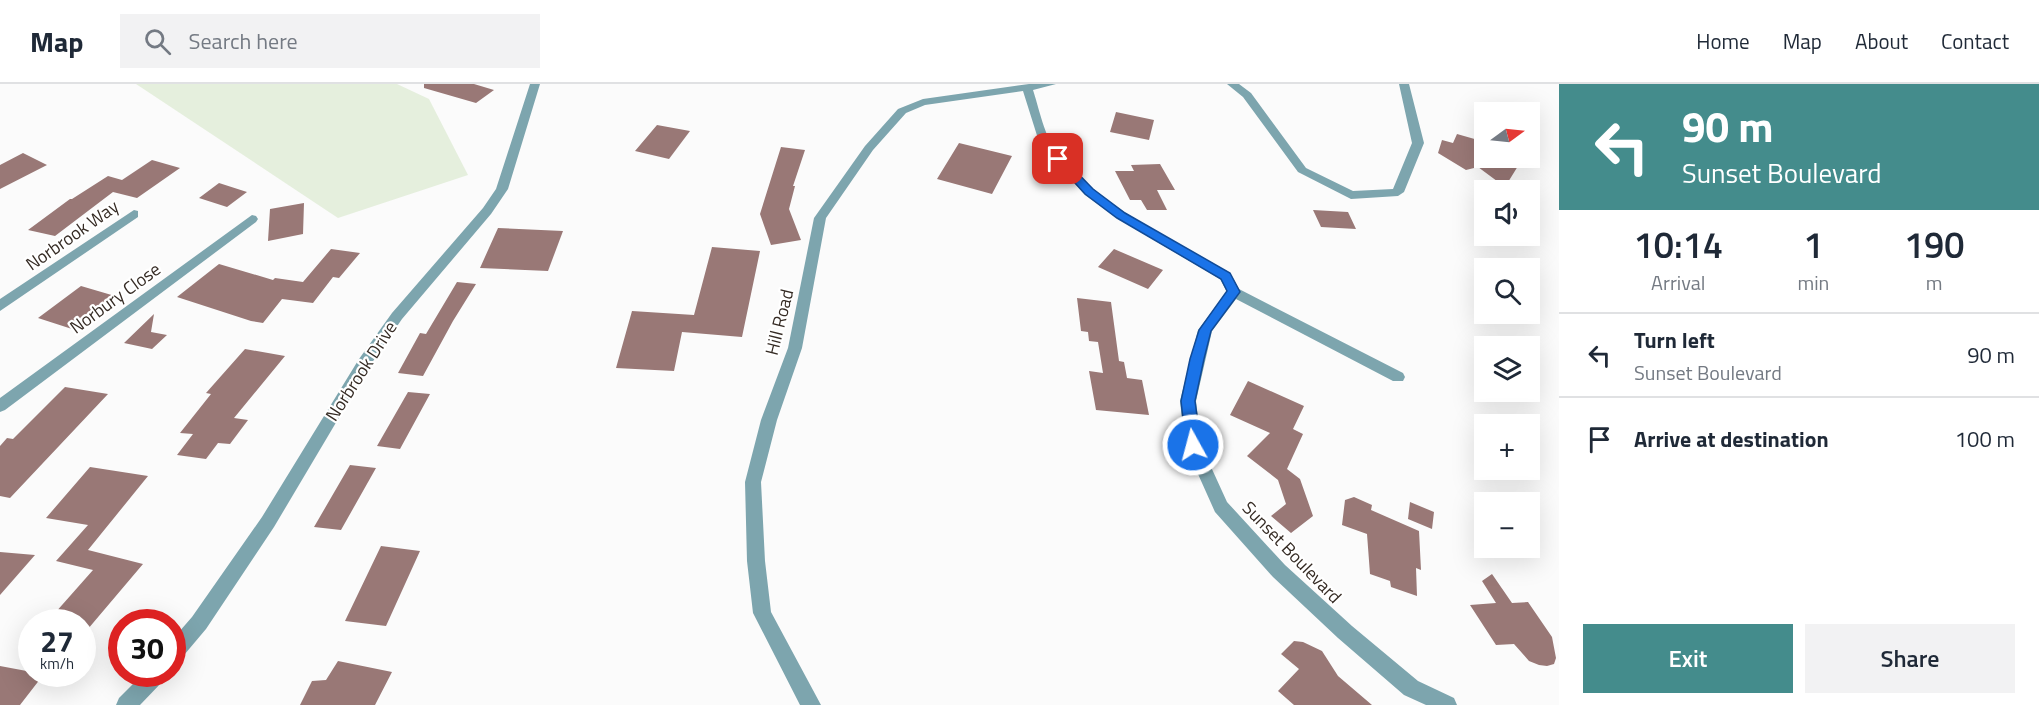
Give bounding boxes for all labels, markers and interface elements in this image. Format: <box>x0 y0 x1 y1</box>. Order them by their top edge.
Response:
search box <box>120 14 540 68</box>
text: Map <box>30 20 84 63</box>
text: Search here <box>189 24 298 58</box>
icon: search <box>141 25 174 58</box>
text: Home <box>1696 25 1750 57</box>
text: Map <box>1783 25 1822 57</box>
text: About <box>1855 25 1908 57</box>
text: Contact <box>1941 25 2009 57</box>
text: 90 m <box>1682 94 1774 158</box>
north arrow <box>1474 102 1540 168</box>
map controls <box>1474 102 1540 558</box>
icon: left <box>1583 108 1661 186</box>
pin <box>1032 133 1083 184</box>
icon: arrive <box>1041 142 1074 175</box>
text: Sunset Boulevard <box>1682 152 1881 193</box>
button: sound <box>1474 180 1540 246</box>
street label: Norbrook Way <box>20 193 124 277</box>
text: 10:14 <box>1634 217 1723 272</box>
text: 1 <box>1803 217 1823 272</box>
text: 190 <box>1904 217 1964 272</box>
street label: Norbury Close <box>64 256 166 340</box>
button: search <box>1474 258 1540 324</box>
text: Arrival <box>1651 267 1705 298</box>
text: min <box>1797 267 1829 298</box>
text: m <box>1926 267 1942 298</box>
street label: Hill Road <box>758 286 800 358</box>
street label: Norbrook Drive <box>319 316 403 426</box>
text: Turn left <box>1634 323 1715 357</box>
button: layers <box>1474 336 1540 402</box>
text: 90 m <box>1967 338 2015 372</box>
icon: left <box>1583 339 1616 372</box>
text: Sunset Boulevard <box>1634 357 1782 388</box>
position arrow <box>1161 413 1225 477</box>
button: + <box>1474 414 1540 480</box>
text: Arrive at destination <box>1634 422 1829 456</box>
text: 100 m <box>1955 422 2015 456</box>
icon: arrive <box>1583 423 1616 456</box>
button: − <box>1474 492 1540 558</box>
street label: Sunset Boulevard <box>1236 495 1348 609</box>
speed limit sign: 30 <box>108 609 186 687</box>
text: 27 <box>40 618 74 664</box>
button: Exit <box>1583 624 1793 693</box>
button: Share <box>1805 624 2015 693</box>
text: km/h <box>40 652 74 675</box>

